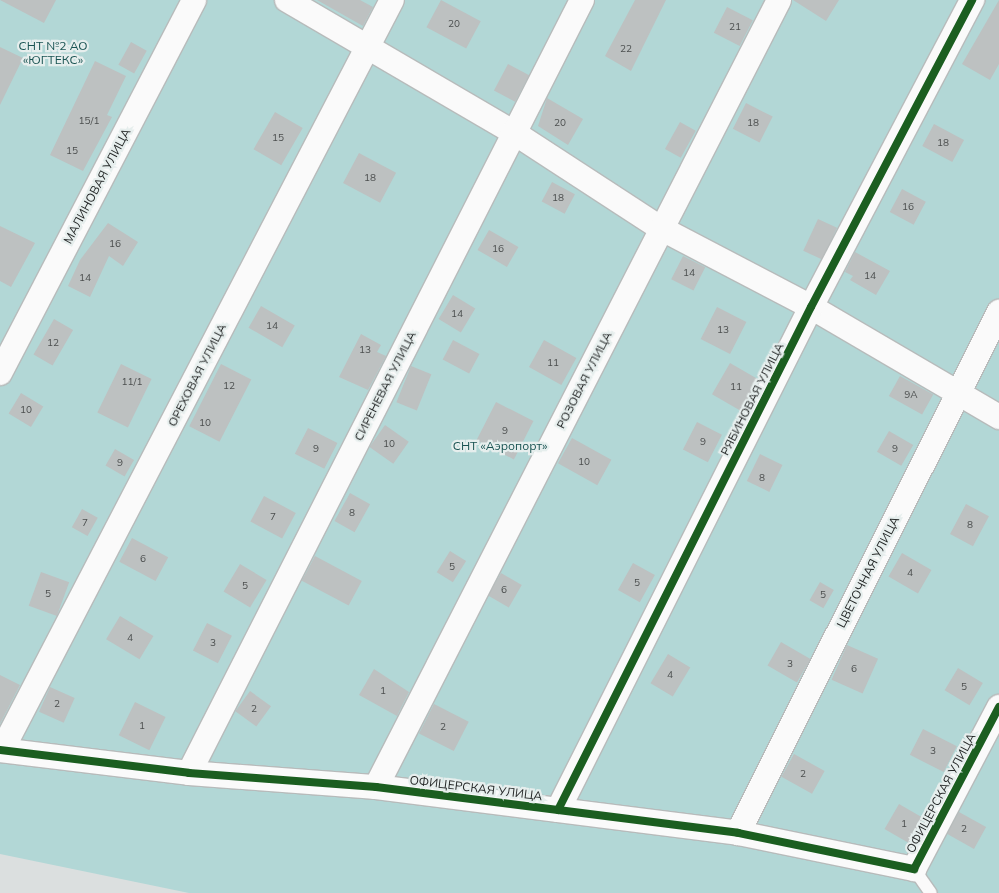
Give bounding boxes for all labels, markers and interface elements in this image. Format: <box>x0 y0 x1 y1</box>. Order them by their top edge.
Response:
house number: 20 <box>448 18 460 30</box>
house number: 21 <box>729 21 741 33</box>
park label: СНТ №2 АО «ЮГТЕКС» <box>19 39 87 67</box>
house number: 22 <box>620 43 632 55</box>
house number: 15/1 <box>79 115 99 127</box>
house number: 20 <box>554 117 566 129</box>
house number: 18 <box>747 117 759 129</box>
street label: МАЛИНОВАЯ УЛИЦА <box>60 126 134 246</box>
house number: 15 <box>272 132 284 144</box>
house number: 18 <box>937 137 949 149</box>
house number: 15 <box>66 145 78 157</box>
house number: 18 <box>364 172 376 184</box>
house number: 18 <box>552 192 564 204</box>
house number: 16 <box>902 201 914 213</box>
house number: 16 <box>109 238 121 250</box>
house number: 16 <box>492 243 504 255</box>
house number: 14 <box>683 267 695 279</box>
house number: 14 <box>864 270 876 282</box>
house number: 14 <box>79 272 91 284</box>
house number: 14 <box>451 308 463 320</box>
house number: 14 <box>266 320 278 332</box>
street label: ОРЕХОВАЯ УЛИЦА <box>165 321 229 429</box>
house number: 13 <box>717 324 729 336</box>
street label: СИРЕНЕВАЯ УЛИЦА <box>351 329 419 443</box>
street label: РОЗОВАЯ УЛИЦА <box>553 329 615 431</box>
house number: 12 <box>47 337 59 349</box>
street label: РЯБИНОВАЯ УЛИЦА <box>717 340 787 458</box>
house number: 13 <box>359 344 371 356</box>
house number: 11 <box>547 357 559 369</box>
house number: 11/1 <box>122 376 142 388</box>
house number: 12 <box>223 380 235 392</box>
house number: 11 <box>730 381 742 393</box>
house number: 9А <box>904 389 918 401</box>
house number: 10 <box>20 404 32 416</box>
house number: 10 <box>199 417 211 429</box>
house number: 9 <box>502 425 508 437</box>
house number: 9 <box>700 436 706 448</box>
house number: 10 <box>383 438 395 450</box>
park label: СНТ «Аэропорт» <box>453 439 547 453</box>
house number: 9 <box>313 443 319 455</box>
house number: 9 <box>892 443 898 455</box>
house number: 10 <box>578 456 590 468</box>
house number: 9 <box>117 457 123 469</box>
house number: 8 <box>759 472 765 484</box>
house number: 8 <box>349 507 355 519</box>
house number: 7 <box>270 511 276 523</box>
street label: ЦВЕТОЧНАЯ УЛИЦА <box>834 514 902 630</box>
house number: 7 <box>82 517 88 529</box>
house number: 8 <box>967 519 973 531</box>
house number: 6 <box>140 553 146 565</box>
house number: 5 <box>449 561 455 573</box>
house number: 4 <box>907 567 913 579</box>
house number: 5 <box>634 577 640 589</box>
house number: 5 <box>242 580 248 592</box>
house number: 6 <box>501 584 507 596</box>
house number: 5 <box>45 588 51 600</box>
house number: 5 <box>820 589 826 601</box>
house number: 4 <box>127 632 133 644</box>
house number: 3 <box>210 637 216 649</box>
house number: 3 <box>787 658 793 670</box>
house number: 6 <box>851 663 857 675</box>
house number: 4 <box>667 669 673 681</box>
house number: 5 <box>961 681 967 693</box>
house number: 1 <box>380 685 386 697</box>
house number: 2 <box>54 698 60 710</box>
house number: 2 <box>251 703 257 715</box>
house number: 1 <box>139 720 145 732</box>
house number: 2 <box>440 721 446 733</box>
street label: ОФИЦЕРСКАЯ УЛИЦА <box>903 731 979 855</box>
house number: 3 <box>930 745 936 757</box>
house number: 2 <box>800 768 806 780</box>
street label: ОФИЦЕРСКАЯ УЛИЦА <box>409 773 543 803</box>
house number: 1 <box>901 818 907 830</box>
house number: 2 <box>961 823 967 835</box>

